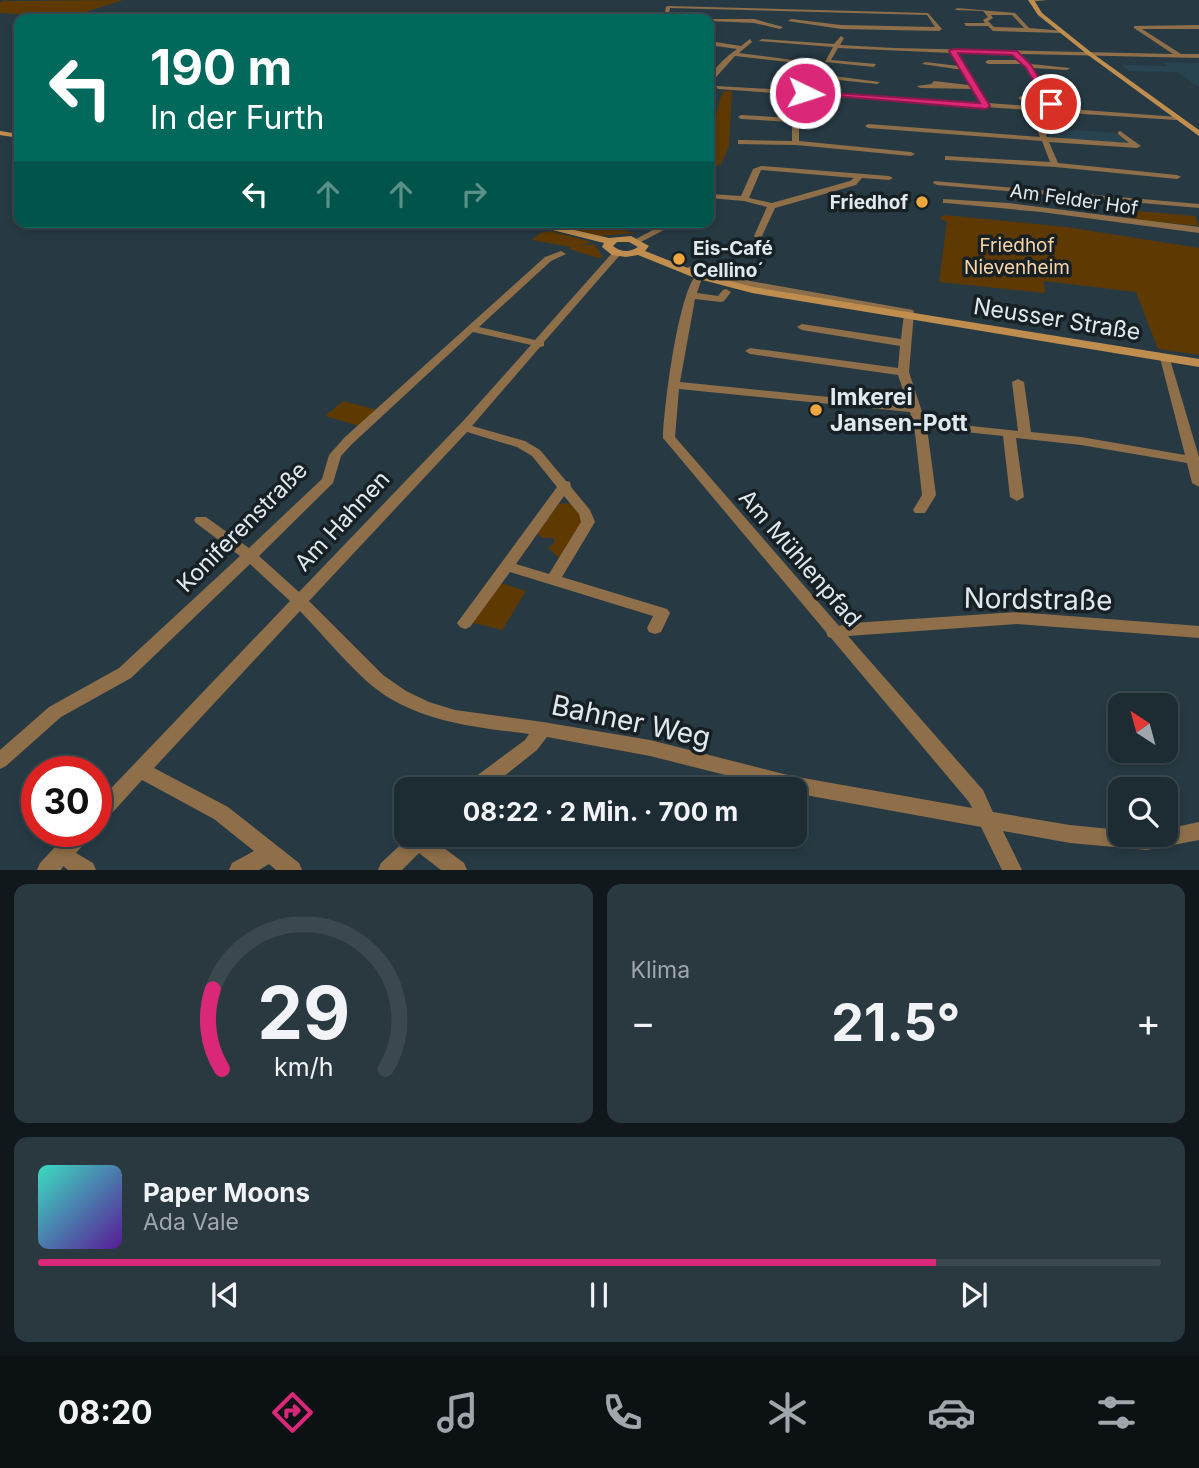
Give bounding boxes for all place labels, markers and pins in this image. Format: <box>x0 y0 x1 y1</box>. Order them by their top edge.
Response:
pin <box>1021 74 1081 134</box>
place label: Friedhof <box>830 191 908 214</box>
marker: Friedhof <box>914 194 930 210</box>
place label: Eis-Café Cellino´ <box>693 237 773 282</box>
marker: Eis-Café Cellino´ <box>671 251 687 267</box>
place label: Imkerei Jansen-Pott <box>830 383 968 437</box>
marker: Imkerei Jansen-Pott <box>808 402 824 418</box>

